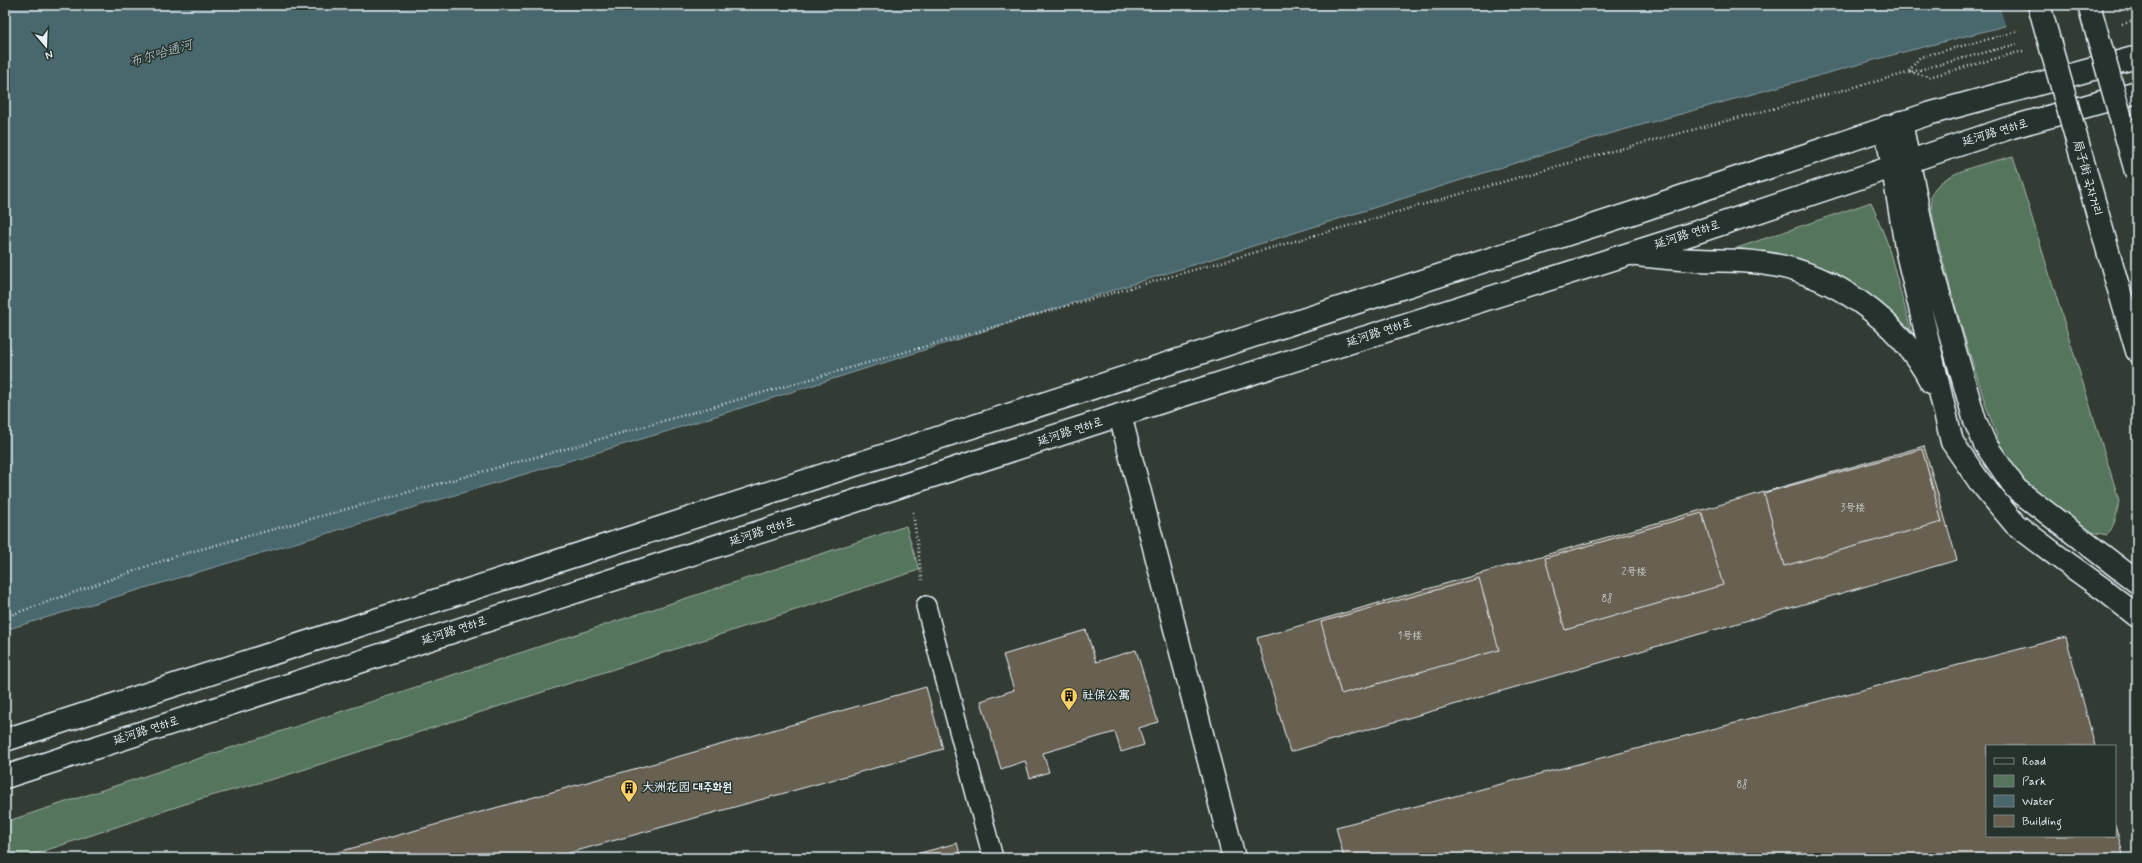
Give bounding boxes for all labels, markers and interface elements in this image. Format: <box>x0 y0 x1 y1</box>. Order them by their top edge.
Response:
north arrow <box>26 26 66 66</box>
water label: 布尔哈通河 <box>127 36 196 72</box>
text: N <box>43 47 55 62</box>
street label: 延河路 연하로 <box>1960 115 2030 151</box>
street label: 局子街 국자거리 <box>2069 138 2105 218</box>
street label: 延河路 연하로 <box>1652 217 1722 253</box>
street label: 延河路 연하로 <box>1344 315 1414 351</box>
street label: 延河路 연하로 <box>1035 414 1105 450</box>
house number: 3号楼 <box>1841 502 1865 515</box>
street label: 延河路 연하로 <box>727 514 797 550</box>
house number: 2号楼 <box>1622 566 1646 579</box>
house number: 88 <box>1601 592 1613 606</box>
street label: 延河路 연하로 <box>419 613 489 649</box>
house number: 1号楼 <box>1398 630 1422 643</box>
building icon: 社保公寓 <box>1059 686 1079 711</box>
place label: 社保公寓 <box>1082 688 1130 704</box>
street label: 延河路 연하로 <box>111 713 181 749</box>
legend <box>1986 745 2116 837</box>
text: Road <box>2022 754 2046 770</box>
text: Park <box>2022 774 2046 790</box>
building icon: 大洲花园 대주화원 <box>619 778 639 803</box>
house number: 88 <box>1736 778 1748 792</box>
place label: 大洲花园 대주화원 <box>642 780 732 796</box>
text: Water <box>2022 794 2054 810</box>
text: Building <box>2022 814 2062 831</box>

